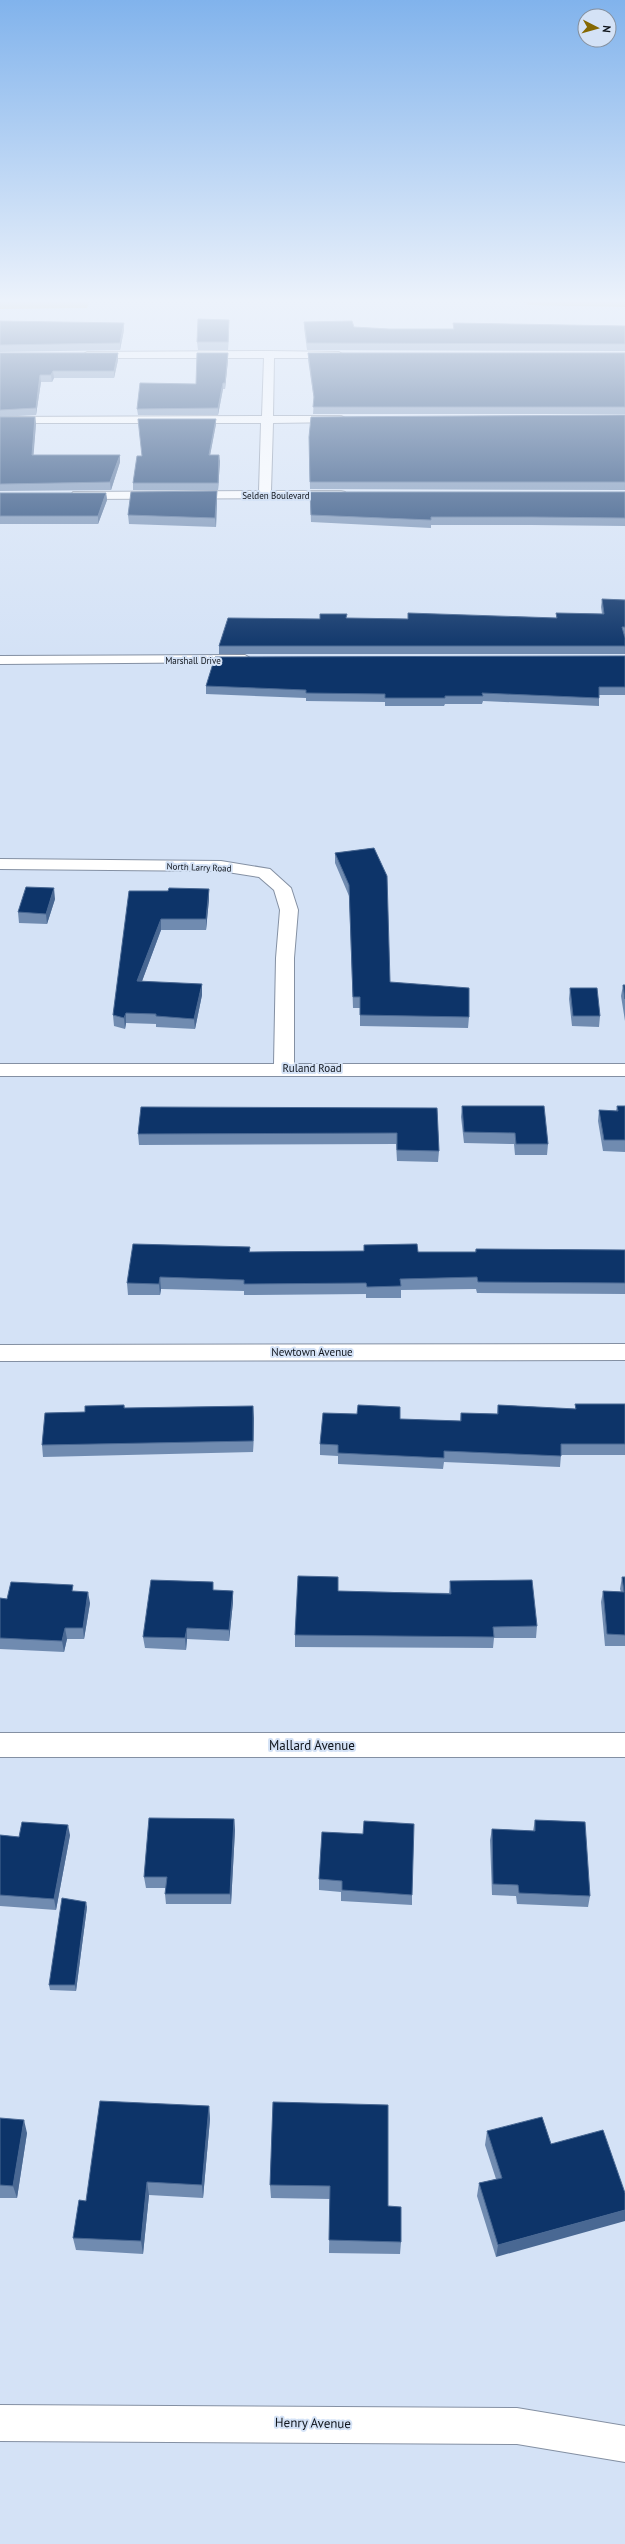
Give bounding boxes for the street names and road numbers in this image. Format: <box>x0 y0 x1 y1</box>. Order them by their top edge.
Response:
street label: Selden Boulevard <box>242 490 310 501</box>
street label: Marshall Drive <box>165 655 221 666</box>
street label: North Larry Road <box>166 860 232 874</box>
street label: Ruland Road <box>282 1061 342 1075</box>
street label: Newtown Avenue <box>271 1345 353 1359</box>
street label: Mallard Avenue <box>269 1737 355 1754</box>
street label: Henry Avenue <box>275 2414 351 2432</box>

